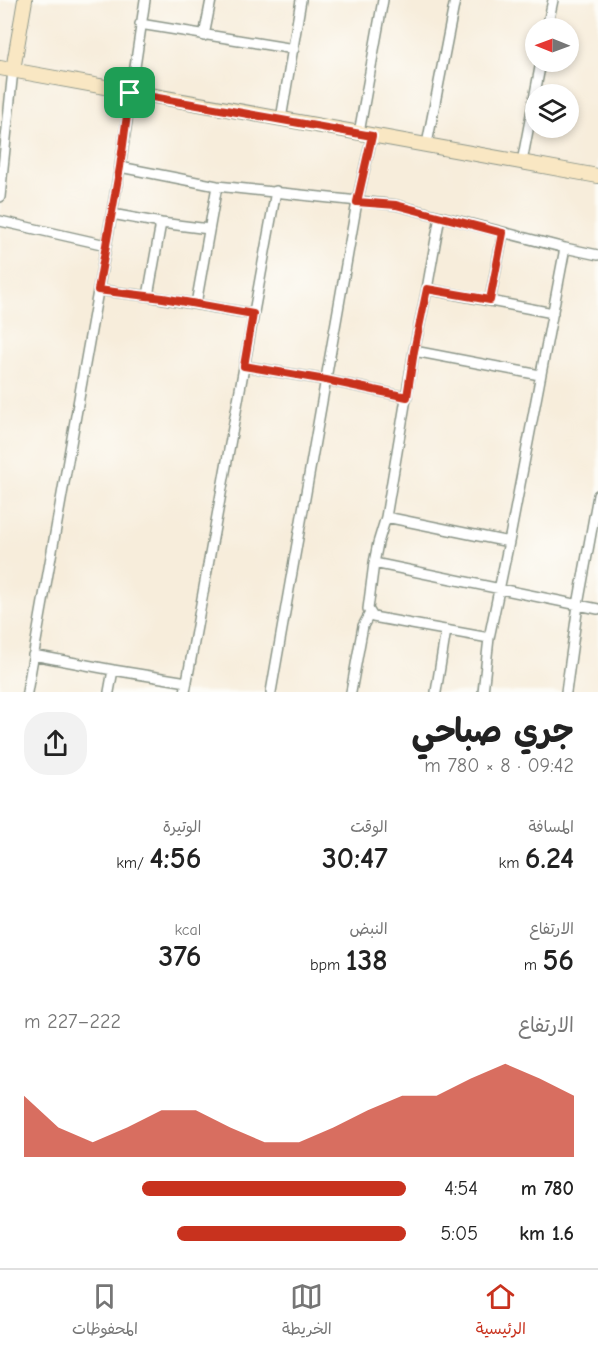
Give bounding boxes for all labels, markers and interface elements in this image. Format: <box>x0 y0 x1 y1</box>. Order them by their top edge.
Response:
north arrow <box>525 18 579 72</box>
map controls <box>525 18 579 138</box>
pin <box>104 67 155 118</box>
icon: arrive <box>113 76 146 109</box>
button: layers <box>525 84 579 138</box>
button: share <box>24 712 87 775</box>
text: جري صباحي <box>412 712 574 750</box>
text: 09:42 · 8 × 780 m <box>424 754 574 777</box>
text: الوتيرة <box>163 818 201 836</box>
text: الوقت <box>350 818 388 836</box>
text: المسافة <box>528 818 574 836</box>
text: 4:56 <box>149 841 201 876</box>
text: 30:47 <box>322 841 388 876</box>
text: 6.24 <box>525 841 574 876</box>
text: /km <box>116 854 149 872</box>
text: km <box>498 854 525 872</box>
text: النبض <box>349 920 388 938</box>
text: الارتفاع <box>529 920 574 938</box>
text: kcal <box>174 921 201 939</box>
text: 376 <box>159 939 201 974</box>
text: 138 <box>346 943 388 978</box>
text: 56 <box>542 943 574 978</box>
text: bpm <box>310 956 346 974</box>
text: m <box>524 956 542 974</box>
text: 222–227 m <box>24 1010 121 1033</box>
text: الارتفاع <box>518 1014 574 1037</box>
text: 4:54 <box>444 1177 478 1200</box>
text: 780 m <box>521 1177 574 1200</box>
text: 5:05 <box>441 1222 478 1245</box>
text: 1.6 km <box>519 1222 574 1245</box>
tab: المحفوظات <box>72 1280 138 1343</box>
tab: الخريطة <box>282 1280 332 1343</box>
tab: الرئيسية <box>476 1280 526 1343</box>

